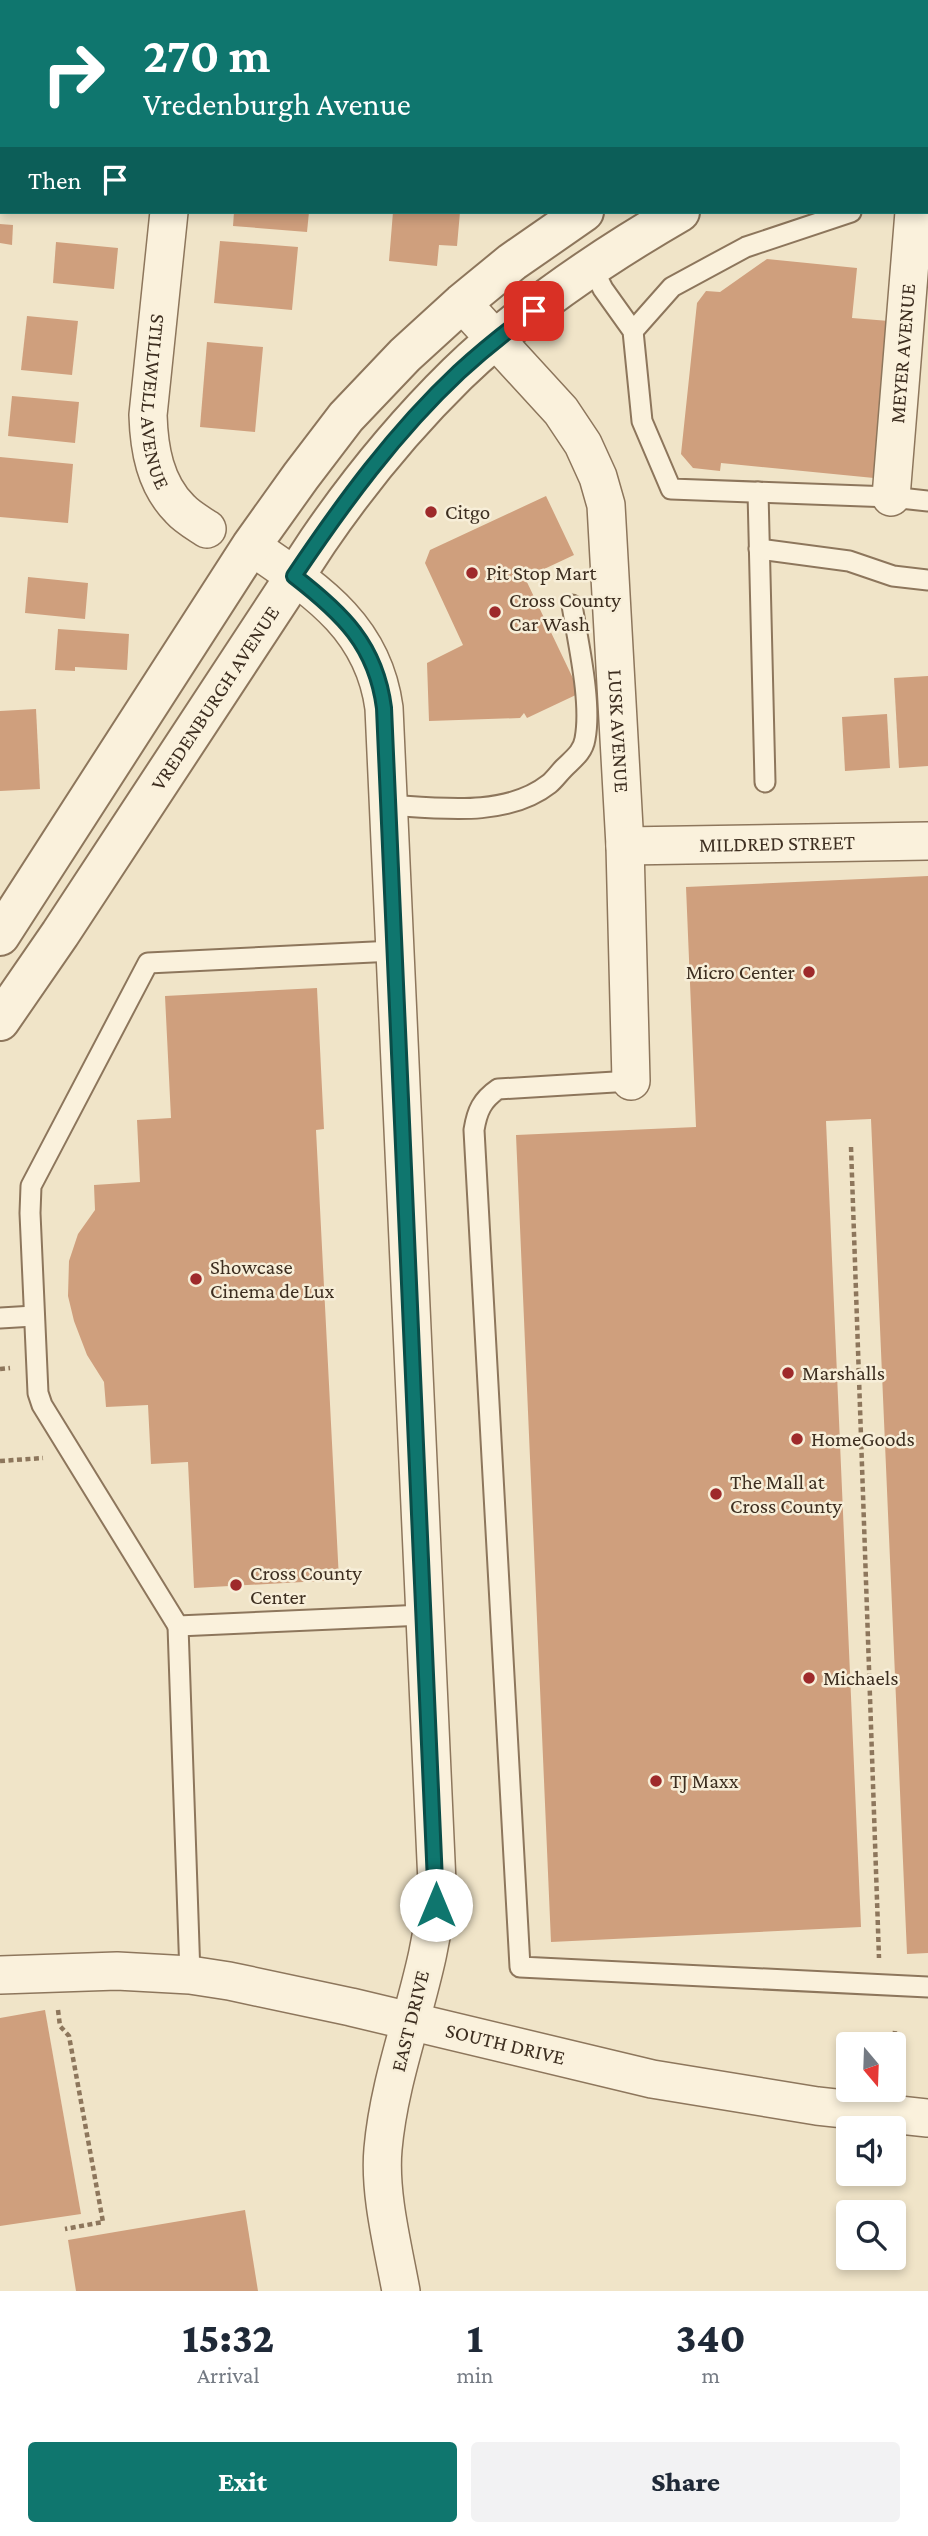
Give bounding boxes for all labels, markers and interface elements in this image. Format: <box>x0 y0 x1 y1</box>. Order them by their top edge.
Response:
icon: right <box>28 28 119 119</box>
text: 270 m <box>143 28 271 83</box>
text: Vredenburgh Avenue <box>143 86 411 122</box>
icon: arrive <box>96 161 134 199</box>
text: Then <box>28 166 82 195</box>
pin <box>504 281 564 341</box>
street label: MEYER AVENUE <box>885 283 920 424</box>
icon: arrive <box>515 292 553 330</box>
street label: STILLWELL AVENUE <box>136 313 175 493</box>
place label: Citgo <box>445 500 490 524</box>
marker: Citgo <box>423 504 439 520</box>
place label: Pit Stop Mart <box>486 561 598 585</box>
marker: Pit Stop Mart <box>464 565 480 581</box>
place label: Cross County Car Wash <box>509 588 621 636</box>
street label: VREDENBURGH AVENUE <box>146 601 284 795</box>
marker: Cross County Car Wash <box>487 604 503 620</box>
street label: LUSK AVENUE <box>603 669 634 794</box>
street label: MILDRED STREET <box>699 830 856 857</box>
place label: Micro Center <box>686 960 796 984</box>
marker: Micro Center <box>801 964 817 980</box>
place label: Showcase Cinema de Lux <box>210 1255 335 1303</box>
marker: Showcase Cinema de Lux <box>188 1271 204 1287</box>
place label: Marshalls <box>802 1361 885 1385</box>
marker: Marshalls <box>780 1365 796 1381</box>
place label: HomeGoods <box>811 1427 915 1451</box>
marker: HomeGoods <box>789 1431 805 1447</box>
place label: The Mall at Cross County <box>730 1470 842 1518</box>
marker: The Mall at Cross County <box>708 1486 724 1502</box>
place label: Cross County Center <box>250 1561 362 1609</box>
marker: Cross County Center <box>228 1577 244 1593</box>
place label: Michaels <box>823 1666 899 1690</box>
marker: Michaels <box>801 1670 817 1686</box>
place label: TJ Maxx <box>670 1769 739 1793</box>
marker: TJ Maxx <box>648 1773 664 1789</box>
position arrow <box>399 1868 473 1942</box>
street label: EAST DRIVE <box>386 1968 434 2074</box>
street label: SOUTH DRIVE <box>443 2018 567 2070</box>
north arrow <box>836 2032 906 2102</box>
map controls <box>836 2032 906 2270</box>
button: sound <box>836 2116 906 2186</box>
button: search <box>836 2200 906 2270</box>
text: 15:32 <box>182 2314 274 2361</box>
text: 1 <box>467 2314 483 2361</box>
text: 340 <box>676 2314 746 2361</box>
text: Arrival <box>197 2362 260 2388</box>
text: min <box>457 2362 493 2388</box>
text: m <box>701 2362 720 2388</box>
button: Exit <box>28 2442 457 2522</box>
button: Share <box>471 2442 900 2522</box>

